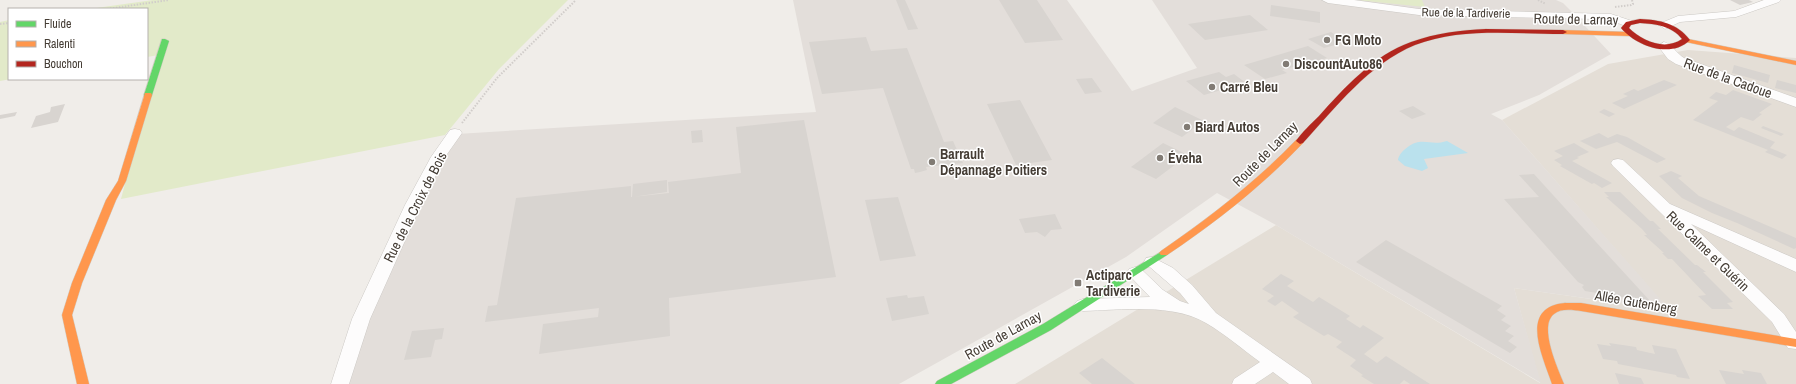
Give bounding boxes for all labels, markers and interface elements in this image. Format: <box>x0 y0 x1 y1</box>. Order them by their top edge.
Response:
street label: Rue de la Tardiverie <box>1422 4 1510 22</box>
legend <box>8 8 148 80</box>
street label: Route de Larnay <box>1533 9 1619 29</box>
text: Fluide <box>44 16 71 32</box>
place label: FG Moto <box>1335 31 1382 49</box>
marker: FG Moto <box>1322 35 1332 45</box>
text: Ralenti <box>44 36 75 52</box>
street label: Rue de la Cadoue <box>1681 54 1775 102</box>
place label: DiscountAuto86 <box>1294 55 1382 73</box>
text: Bouchon <box>44 56 83 72</box>
marker: DiscountAuto86 <box>1281 59 1291 69</box>
place label: Carré Bleu <box>1220 78 1278 96</box>
marker: Carré Bleu <box>1207 82 1217 92</box>
street label: Route de Larnay <box>1229 117 1302 190</box>
place label: Biard Autos <box>1195 118 1260 136</box>
marker: Biard Autos <box>1182 122 1192 132</box>
place label: Barrault Dépannage Poitiers <box>940 145 1047 179</box>
street label: Rue de la Croix de Bois <box>379 148 451 265</box>
place label: Éveha <box>1168 149 1202 167</box>
marker: Éveha <box>1155 153 1165 163</box>
marker: Barrault Dépannage Poitiers <box>927 157 937 167</box>
street label: Rue Calme et Guérin <box>1663 207 1753 295</box>
place label: Actiparc Tardiverie <box>1086 266 1140 300</box>
marker: Actiparc Tardiverie <box>1073 278 1083 288</box>
street label: Allée Gutenberg <box>1593 286 1679 318</box>
street label: Route de Larnay <box>962 306 1045 363</box>

